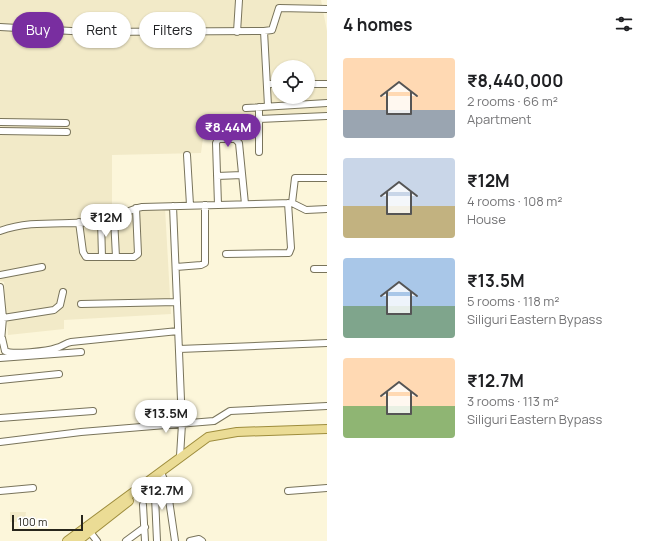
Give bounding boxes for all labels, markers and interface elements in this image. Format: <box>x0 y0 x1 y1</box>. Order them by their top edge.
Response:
chip: Buy <box>12 12 64 48</box>
chip: Rent <box>72 12 131 48</box>
chip: Filters <box>139 12 206 48</box>
text: 4 homes <box>343 13 412 36</box>
icon: filters <box>613 13 635 35</box>
map controls <box>271 60 315 104</box>
button: locate <box>271 60 315 104</box>
text: ₹8,440,000 <box>467 69 563 92</box>
icon: home <box>375 74 423 122</box>
text: 2 rooms · 66 m² <box>467 92 558 110</box>
text: Apartment <box>467 110 531 128</box>
pin: ₹8.44M <box>195 114 261 148</box>
text: ₹8.44M <box>205 118 251 136</box>
text: ₹12M <box>467 169 510 192</box>
icon: home <box>375 174 423 222</box>
text: 4 rooms · 108 m² <box>467 192 563 210</box>
pin: ₹12M <box>82 204 130 238</box>
text: ₹12M <box>90 208 122 226</box>
text: House <box>467 210 506 228</box>
text: ₹13.5M <box>467 269 525 292</box>
icon: home <box>375 274 423 322</box>
text: 5 rooms · 118 m² <box>467 292 560 310</box>
text: Siliguri Eastern Bypass <box>467 310 602 328</box>
text: ₹12.7M <box>467 369 524 392</box>
icon: home <box>375 374 423 422</box>
text: 3 rooms · 113 m² <box>467 392 559 410</box>
pin: ₹13.5M <box>133 400 199 434</box>
text: ₹13.5M <box>144 404 188 422</box>
text: Siliguri Eastern Bypass <box>467 410 602 428</box>
pin: ₹12.7M <box>129 477 195 511</box>
text: ₹12.7M <box>140 481 184 499</box>
scale bar <box>12 513 83 532</box>
text: 100 m <box>18 514 47 529</box>

